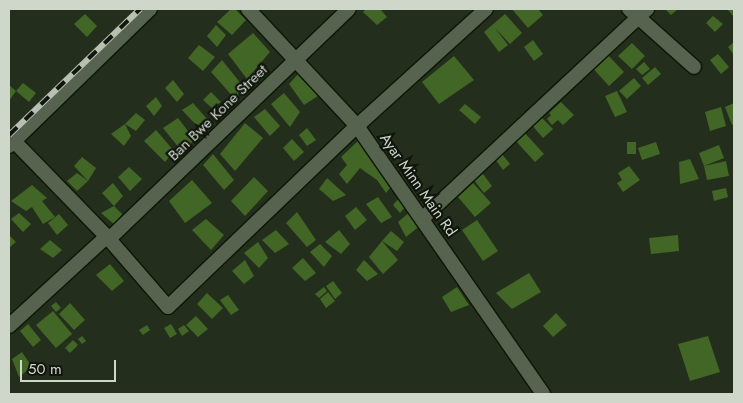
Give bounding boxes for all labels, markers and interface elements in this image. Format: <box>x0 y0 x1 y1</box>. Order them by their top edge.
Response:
street label: Ban Bwe Kone Street <box>165 61 271 165</box>
street label: Ayar Minn Main Rd <box>376 130 460 240</box>
scale bar <box>22 350 119 382</box>
text: 50 m <box>28 358 62 380</box>

